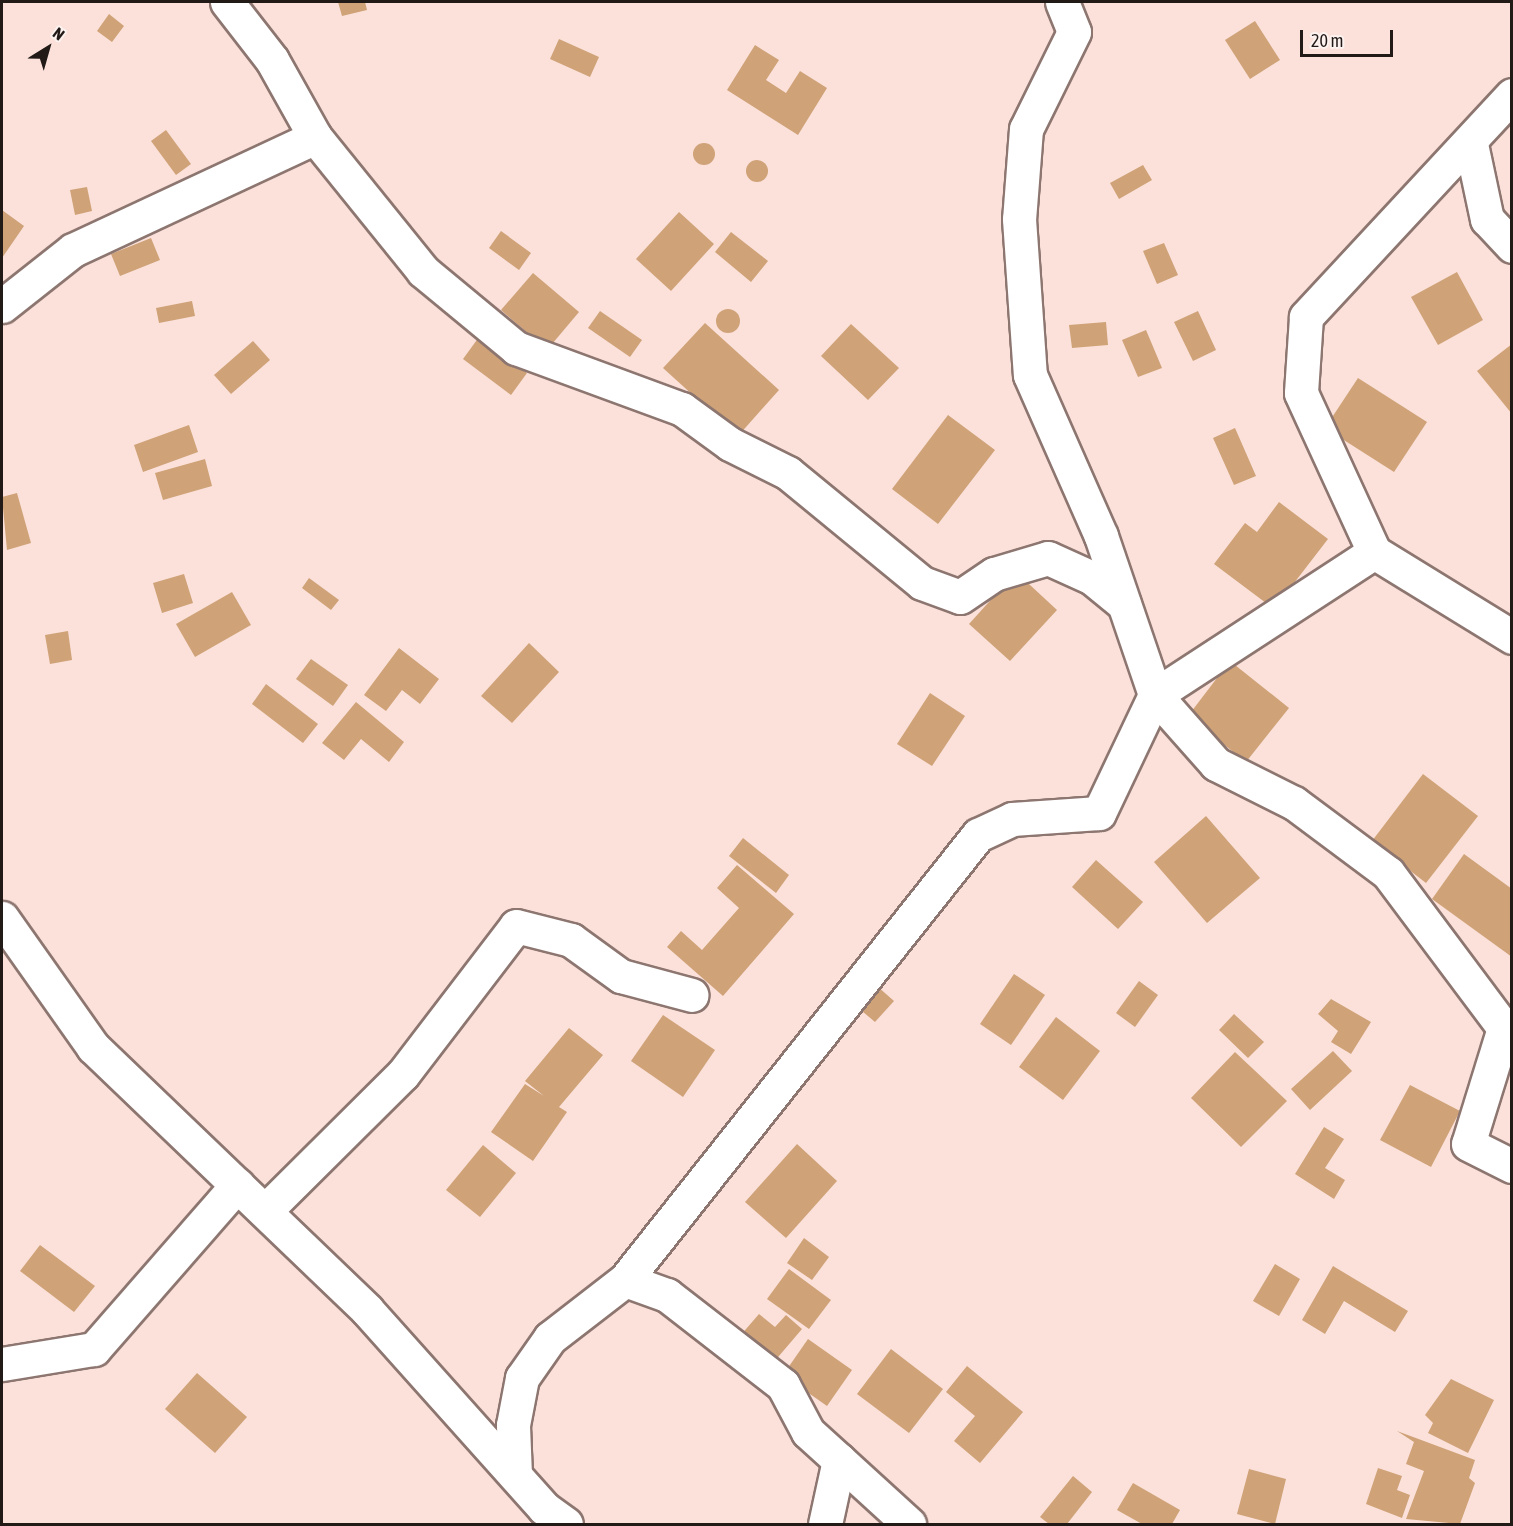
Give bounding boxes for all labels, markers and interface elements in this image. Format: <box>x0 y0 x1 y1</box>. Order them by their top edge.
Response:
north arrow <box>18 18 78 78</box>
scale bar <box>1303 18 1396 56</box>
text: N <box>50 24 68 44</box>
text: 20 m <box>1311 30 1343 51</box>

